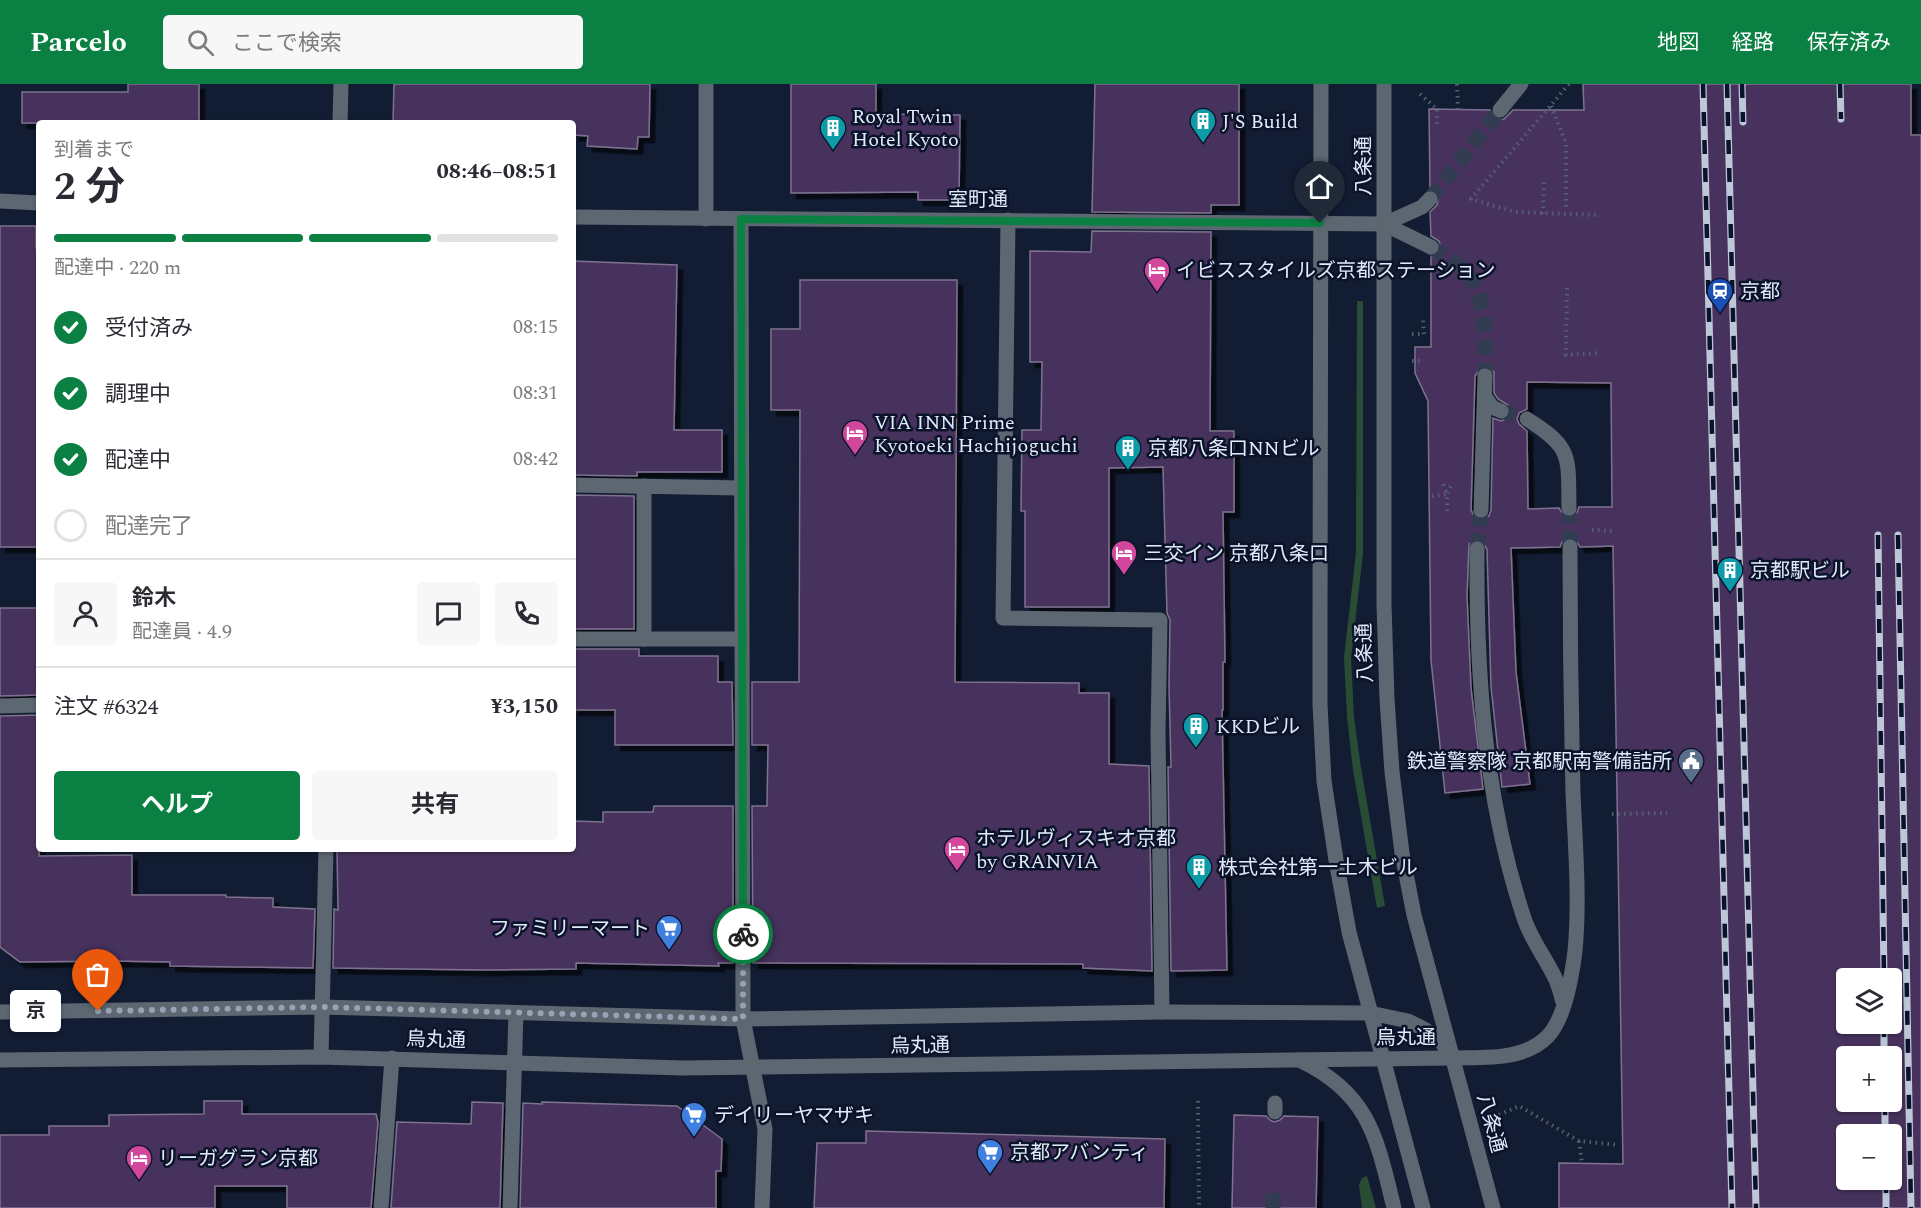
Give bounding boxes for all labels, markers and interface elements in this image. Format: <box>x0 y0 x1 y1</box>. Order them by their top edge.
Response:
search box <box>163 15 583 69</box>
text: Parcelo <box>30 21 127 64</box>
icon: search <box>184 26 217 59</box>
text: ここで検索 <box>232 27 342 60</box>
text: 地図 <box>1657 27 1699 59</box>
text: 経路 <box>1732 27 1774 59</box>
text: 保存済み <box>1807 27 1891 59</box>
place label: Royal Twin Hotel Kyoto <box>852 102 959 155</box>
building icon: J'S Build <box>1188 106 1218 144</box>
place label: J'S Build <box>1222 107 1298 137</box>
building icon: Royal Twin Hotel Kyoto <box>818 113 848 151</box>
text: 到着まで <box>54 135 134 165</box>
street label: 八条通 <box>1349 136 1379 196</box>
text: 08:46–08:51 <box>436 155 558 188</box>
text: 2 分 <box>54 158 125 217</box>
pin <box>1294 161 1345 223</box>
icon: home <box>1303 170 1336 203</box>
street label: 室町通 <box>948 185 1008 215</box>
text: 配達中 · 220 m <box>54 253 181 283</box>
hotel icon: イビススタイルズ京都ステーション <box>1142 255 1172 293</box>
place label: イビススタイルズ京都ステーション <box>1176 256 1496 286</box>
station icon: 京都 <box>1705 276 1735 314</box>
place label: 京都 <box>1740 277 1780 307</box>
icon: check <box>54 311 87 344</box>
text: 受付済み <box>105 312 193 345</box>
text: 08:15 <box>513 312 558 342</box>
icon: check <box>54 377 87 410</box>
text: 調理中 <box>105 378 171 411</box>
text: 08:31 <box>513 378 558 408</box>
place label: VIA INN Prime Kyotoeki Hachijoguchi <box>874 408 1078 461</box>
hotel icon: VIA INN Prime Kyotoeki Hachijoguchi <box>840 418 870 456</box>
building icon: 京都八条口NNビル <box>1113 433 1143 471</box>
place label: 京都八条口NNビル <box>1148 434 1320 464</box>
icon: check <box>54 443 87 476</box>
text: 配達中 <box>105 444 171 477</box>
text: 08:42 <box>513 444 558 474</box>
text: 配達完了 <box>105 510 193 543</box>
hotel icon: 三交イン 京都八条口 <box>1109 538 1139 576</box>
place label: 三交イン 京都八条口 <box>1144 539 1329 569</box>
building icon: 京都駅ビル <box>1715 555 1745 593</box>
place label: 京都駅ビル <box>1750 556 1850 586</box>
button: person <box>54 582 117 645</box>
text: 鈴木 <box>132 582 176 615</box>
button: chat <box>417 582 480 645</box>
button: phone <box>495 582 558 645</box>
text: 配達員 · 4.9 <box>132 617 232 647</box>
street label: 八条通 <box>1349 622 1381 683</box>
text: ¥3,150 <box>490 690 558 723</box>
text: 注文 #6324 <box>54 691 159 724</box>
building icon: KKDビル <box>1181 711 1211 749</box>
place label: KKDビル <box>1216 712 1300 742</box>
public building icon: 鉄道警察隊 京都駅南警備詰所 <box>1676 746 1706 784</box>
place label: 鉄道警察隊 京都駅南警備詰所 <box>1407 747 1672 777</box>
button: ヘルプ <box>54 771 300 840</box>
button: 共有 <box>312 771 558 840</box>
place label: ホテルヴィスキオ京都 by GRANVIA <box>976 824 1176 877</box>
hotel icon: ホテルヴィスキオ京都 by GRANVIA <box>942 834 972 872</box>
building icon: 株式会社第一土木ビル <box>1184 852 1214 890</box>
place label: 株式会社第一土木ビル <box>1218 853 1418 883</box>
courier <box>713 904 773 964</box>
supermarket icon: ファミリーマート <box>654 913 684 951</box>
place label: ファミリーマート <box>490 914 650 944</box>
icon: bike <box>727 918 760 951</box>
pin <box>72 949 123 1011</box>
icon: bag <box>81 958 114 991</box>
map controls <box>1836 968 1902 1190</box>
button: layers <box>1836 968 1902 1034</box>
callout: 京 <box>11 990 62 1032</box>
text: 京 <box>26 996 46 1026</box>
street label: 烏丸通 <box>1376 1023 1436 1053</box>
street label: 烏丸通 <box>405 1024 466 1056</box>
street label: 烏丸通 <box>890 1030 950 1062</box>
button: + <box>1836 1046 1902 1112</box>
street label: 八条通 <box>1469 1090 1513 1156</box>
supermarket icon: デイリーヤマザキ <box>679 1100 709 1138</box>
place label: デイリーヤマザキ <box>714 1101 874 1131</box>
button: − <box>1836 1124 1902 1190</box>
supermarket icon: 京都アバンティ <box>975 1137 1005 1175</box>
place label: 京都アバンティ <box>1010 1138 1149 1168</box>
hotel icon: リーガグラン京都 <box>124 1143 154 1181</box>
place label: リーガグラン京都 <box>158 1144 318 1174</box>

